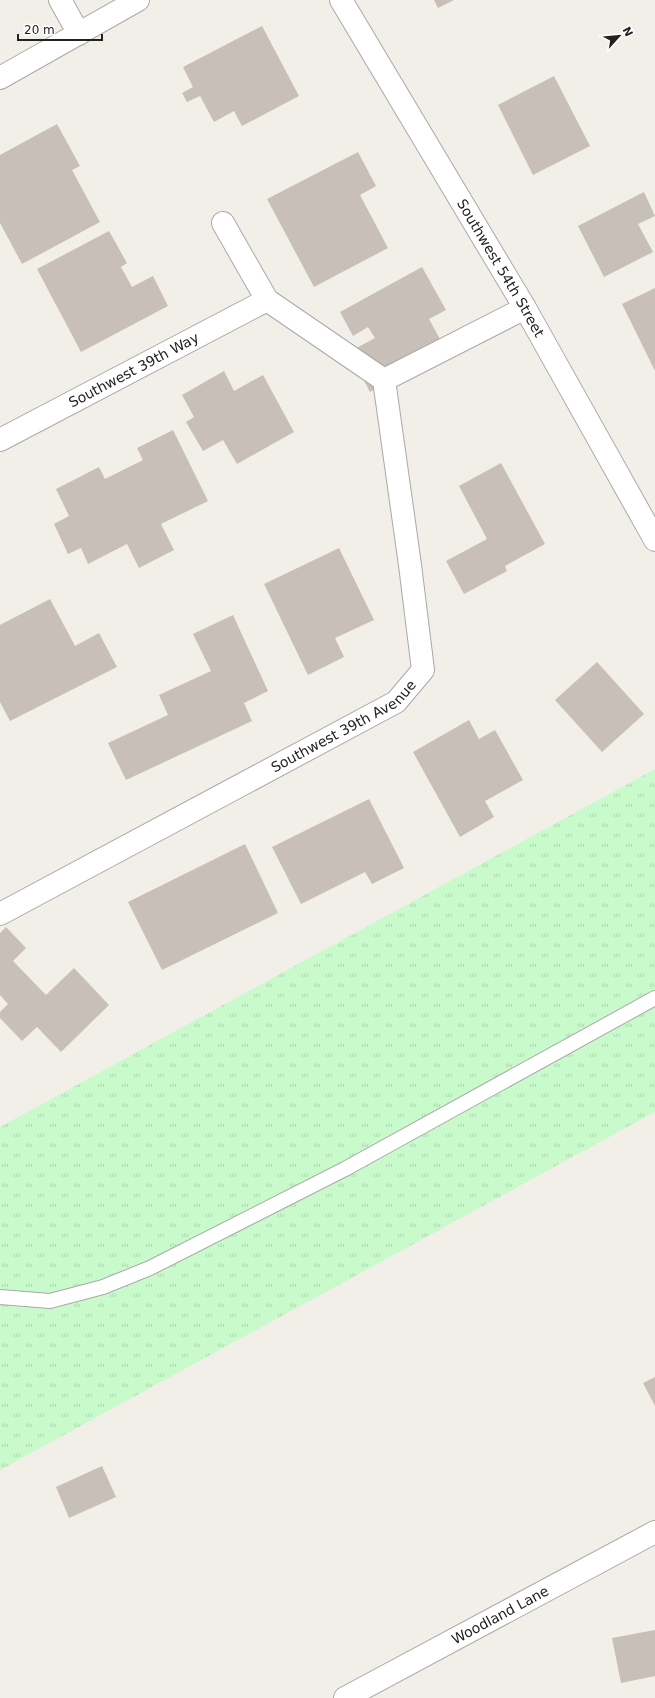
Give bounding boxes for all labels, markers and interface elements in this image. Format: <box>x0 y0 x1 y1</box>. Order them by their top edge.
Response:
scale bar <box>18 16 102 42</box>
north arrow <box>599 16 639 56</box>
text: 20 m <box>24 23 55 37</box>
text: N <box>620 25 635 39</box>
street label: Southwest 54th Street <box>454 196 548 340</box>
street label: Southwest 39th Way <box>66 329 201 411</box>
street label: Southwest 39th Avenue <box>268 677 419 775</box>
street label: Woodland Lane <box>449 1582 551 1647</box>

